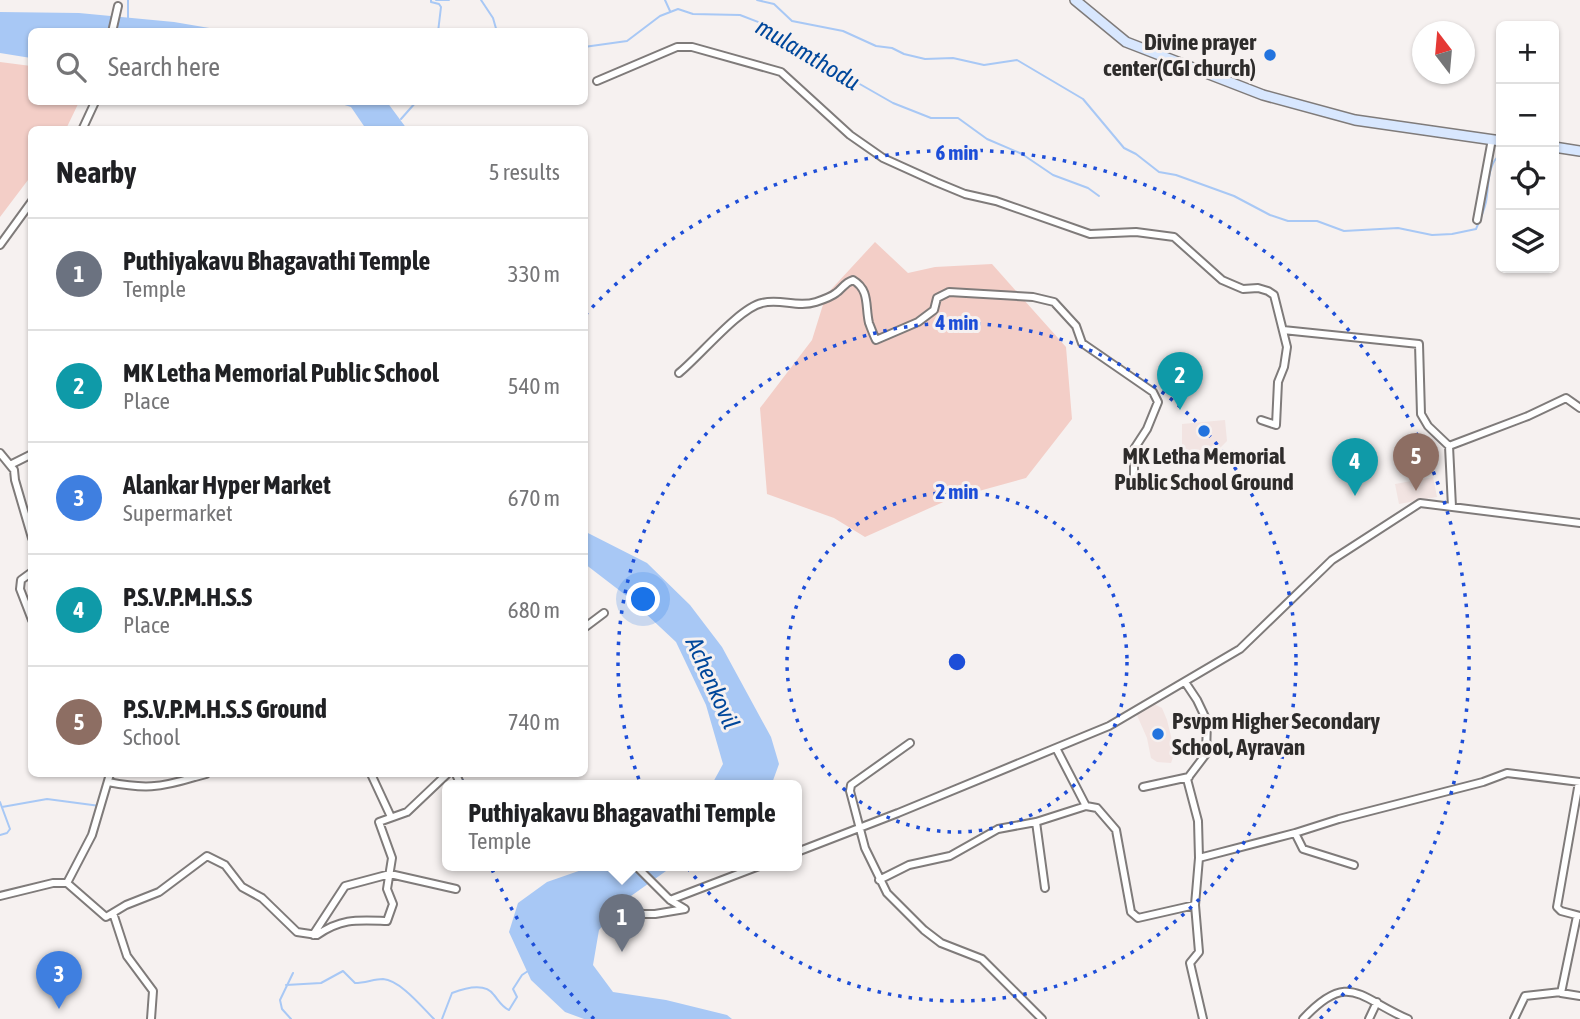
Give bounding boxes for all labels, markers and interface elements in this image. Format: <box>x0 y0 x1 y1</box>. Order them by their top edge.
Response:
water label: mulamthodu <box>751 13 865 96</box>
north arrow <box>1412 21 1475 84</box>
map controls <box>1496 21 1559 273</box>
button: + <box>1496 21 1559 84</box>
search box <box>28 28 588 105</box>
place label: Divine prayer center(CGI church) <box>1103 29 1257 81</box>
marker: Divine prayer center(CGI church) <box>1262 47 1278 63</box>
icon: search <box>52 48 90 86</box>
text: Search here <box>108 52 220 82</box>
button: − <box>1496 84 1559 147</box>
text: 6 min <box>936 140 978 164</box>
button: locate <box>1496 147 1559 210</box>
text: Nearby <box>56 155 136 189</box>
text: 5 results <box>489 159 560 185</box>
button: layers <box>1496 210 1559 273</box>
text: Puthiyakavu Bhagavathi Temple <box>123 246 430 276</box>
text: 1 <box>74 261 84 287</box>
text: 330 m <box>508 261 560 287</box>
text: Temple <box>123 276 186 302</box>
text: 4 min <box>935 310 978 334</box>
pin: 2 <box>1157 352 1203 410</box>
text: MK Letha Memorial Public School <box>123 358 439 388</box>
text: 2 <box>74 373 84 399</box>
text: 540 m <box>508 373 560 399</box>
text: Place <box>123 388 170 414</box>
marker: MK Letha Memorial Public School Ground <box>1196 423 1212 439</box>
pin: 5 <box>1393 433 1439 491</box>
pin: 4 <box>1332 438 1378 496</box>
place label: MK Letha Memorial Public School Ground <box>1114 443 1294 495</box>
text: Alankar Hyper Market <box>123 470 331 500</box>
text: 2 min <box>936 479 978 503</box>
text: 3 <box>74 485 84 511</box>
text: 670 m <box>508 485 560 511</box>
text: Supermarket <box>123 500 233 526</box>
text: P.S.V.P.M.H.S.S <box>123 582 252 612</box>
your location <box>626 582 660 616</box>
text: 4 <box>74 597 84 623</box>
text: 680 m <box>508 597 560 623</box>
text: Place <box>123 612 170 638</box>
water label: Achenkovil <box>680 632 745 733</box>
centre of rings <box>945 650 969 674</box>
text: P.S.V.P.M.H.S.S Ground <box>123 694 327 724</box>
place label: Psvpm Higher Secondary School, Ayravan <box>1172 708 1380 760</box>
text: 5 <box>74 709 84 735</box>
text: 740 m <box>508 709 560 735</box>
text: School <box>123 724 180 750</box>
marker: Psvpm Higher Secondary School, Ayravan <box>1150 726 1166 742</box>
popup <box>442 780 802 871</box>
text: Puthiyakavu Bhagavathi Temple <box>468 798 776 828</box>
text: Temple <box>468 828 531 854</box>
pin: 1 <box>599 894 645 952</box>
pin: 3 <box>36 951 82 1009</box>

